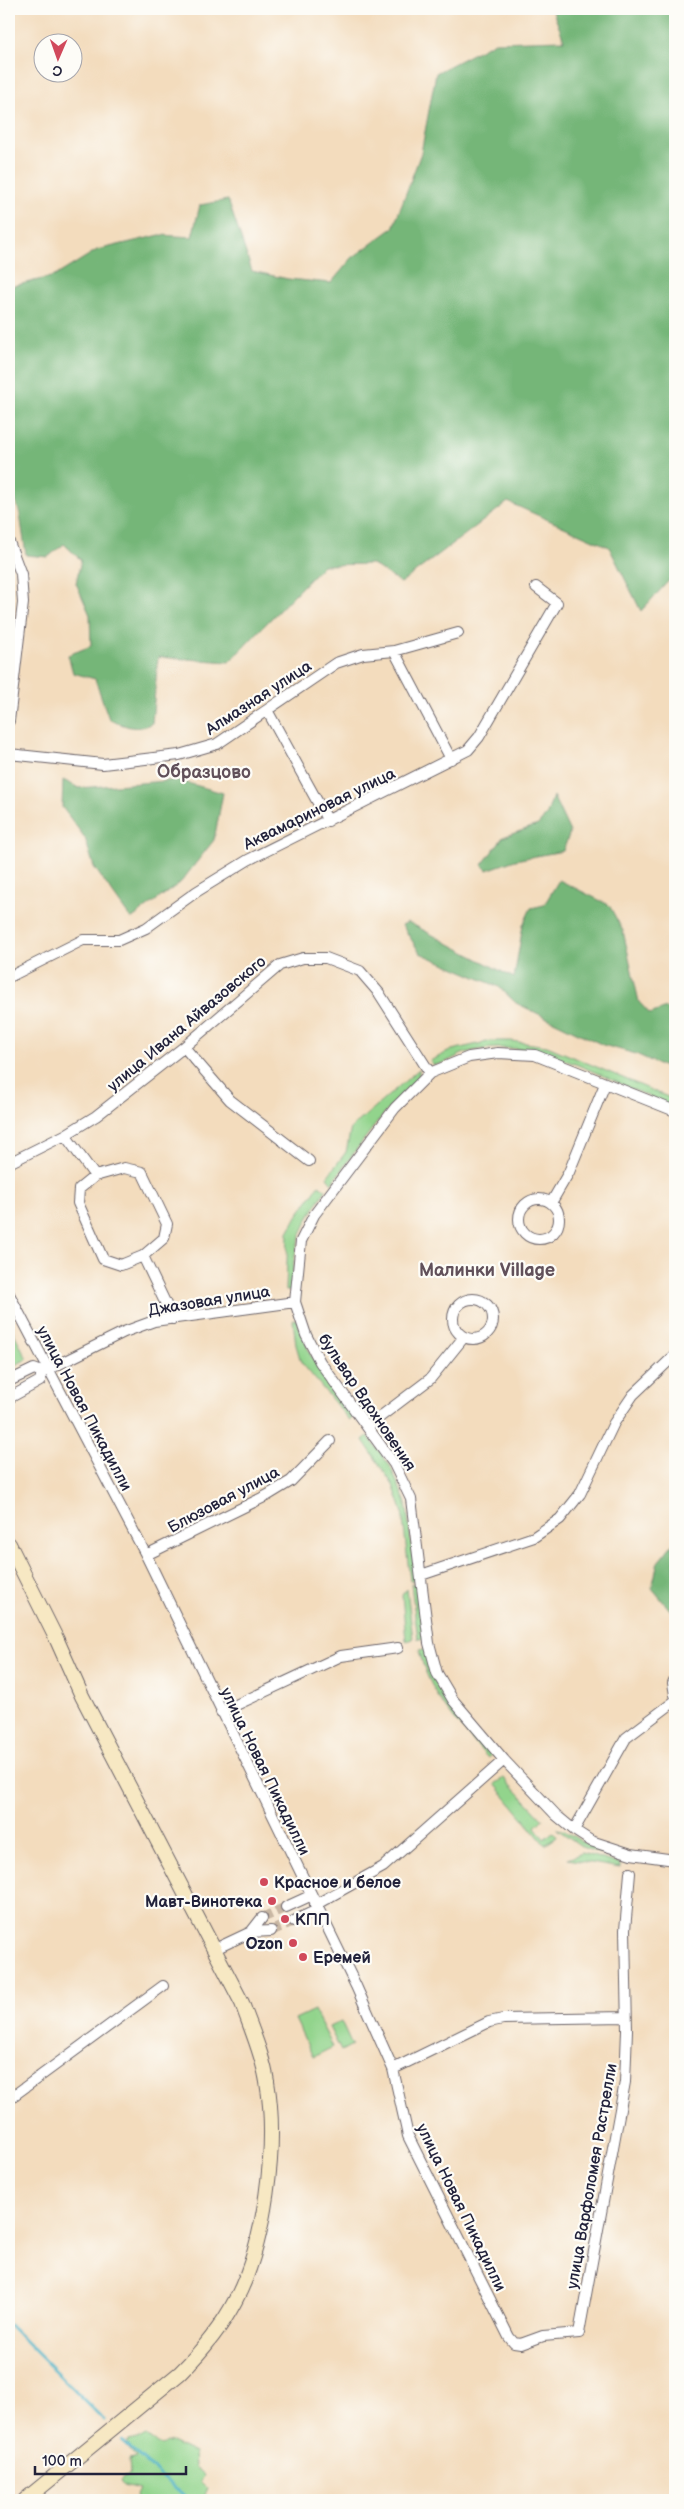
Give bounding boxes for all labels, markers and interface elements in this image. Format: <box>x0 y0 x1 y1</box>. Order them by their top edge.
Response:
north arrow <box>32 32 82 82</box>
text: С <box>52 62 63 79</box>
street label: Алмазная улица <box>201 657 316 740</box>
district label: Образцово <box>157 762 251 783</box>
street label: Аквамариновая улица <box>240 764 399 855</box>
street label: улица Ивана Айвазовского <box>104 952 270 1096</box>
district label: Малинки Village <box>419 1260 555 1281</box>
street label: Джазовая улица <box>147 1282 272 1320</box>
street label: улица Новая Пикадилли <box>32 1323 135 1494</box>
street label: бульвар Вдохновения <box>314 1331 420 1475</box>
street label: Блюзовая улица <box>165 1463 283 1538</box>
street label: улица Новая Пикадилли <box>216 1685 314 1859</box>
place label: Красное и белое <box>274 1874 401 1893</box>
marker: Красное и белое <box>258 1876 270 1888</box>
place label: Мавт-Винотека <box>145 1893 263 1912</box>
marker: Мавт-Винотека <box>266 1895 278 1907</box>
place label: КПП <box>295 1911 330 1930</box>
marker: КПП <box>279 1913 291 1925</box>
place label: Ozon <box>246 1935 283 1954</box>
marker: Ozon <box>287 1937 299 1949</box>
place label: Еремей <box>313 1949 371 1968</box>
marker: Еремей <box>297 1951 309 1963</box>
street label: улица Варфоломея Растрелли <box>563 2062 622 2291</box>
street label: улица Новая Пикадилли <box>412 2121 510 2295</box>
scale bar <box>35 2444 186 2476</box>
text: 100 m <box>42 2452 82 2471</box>

